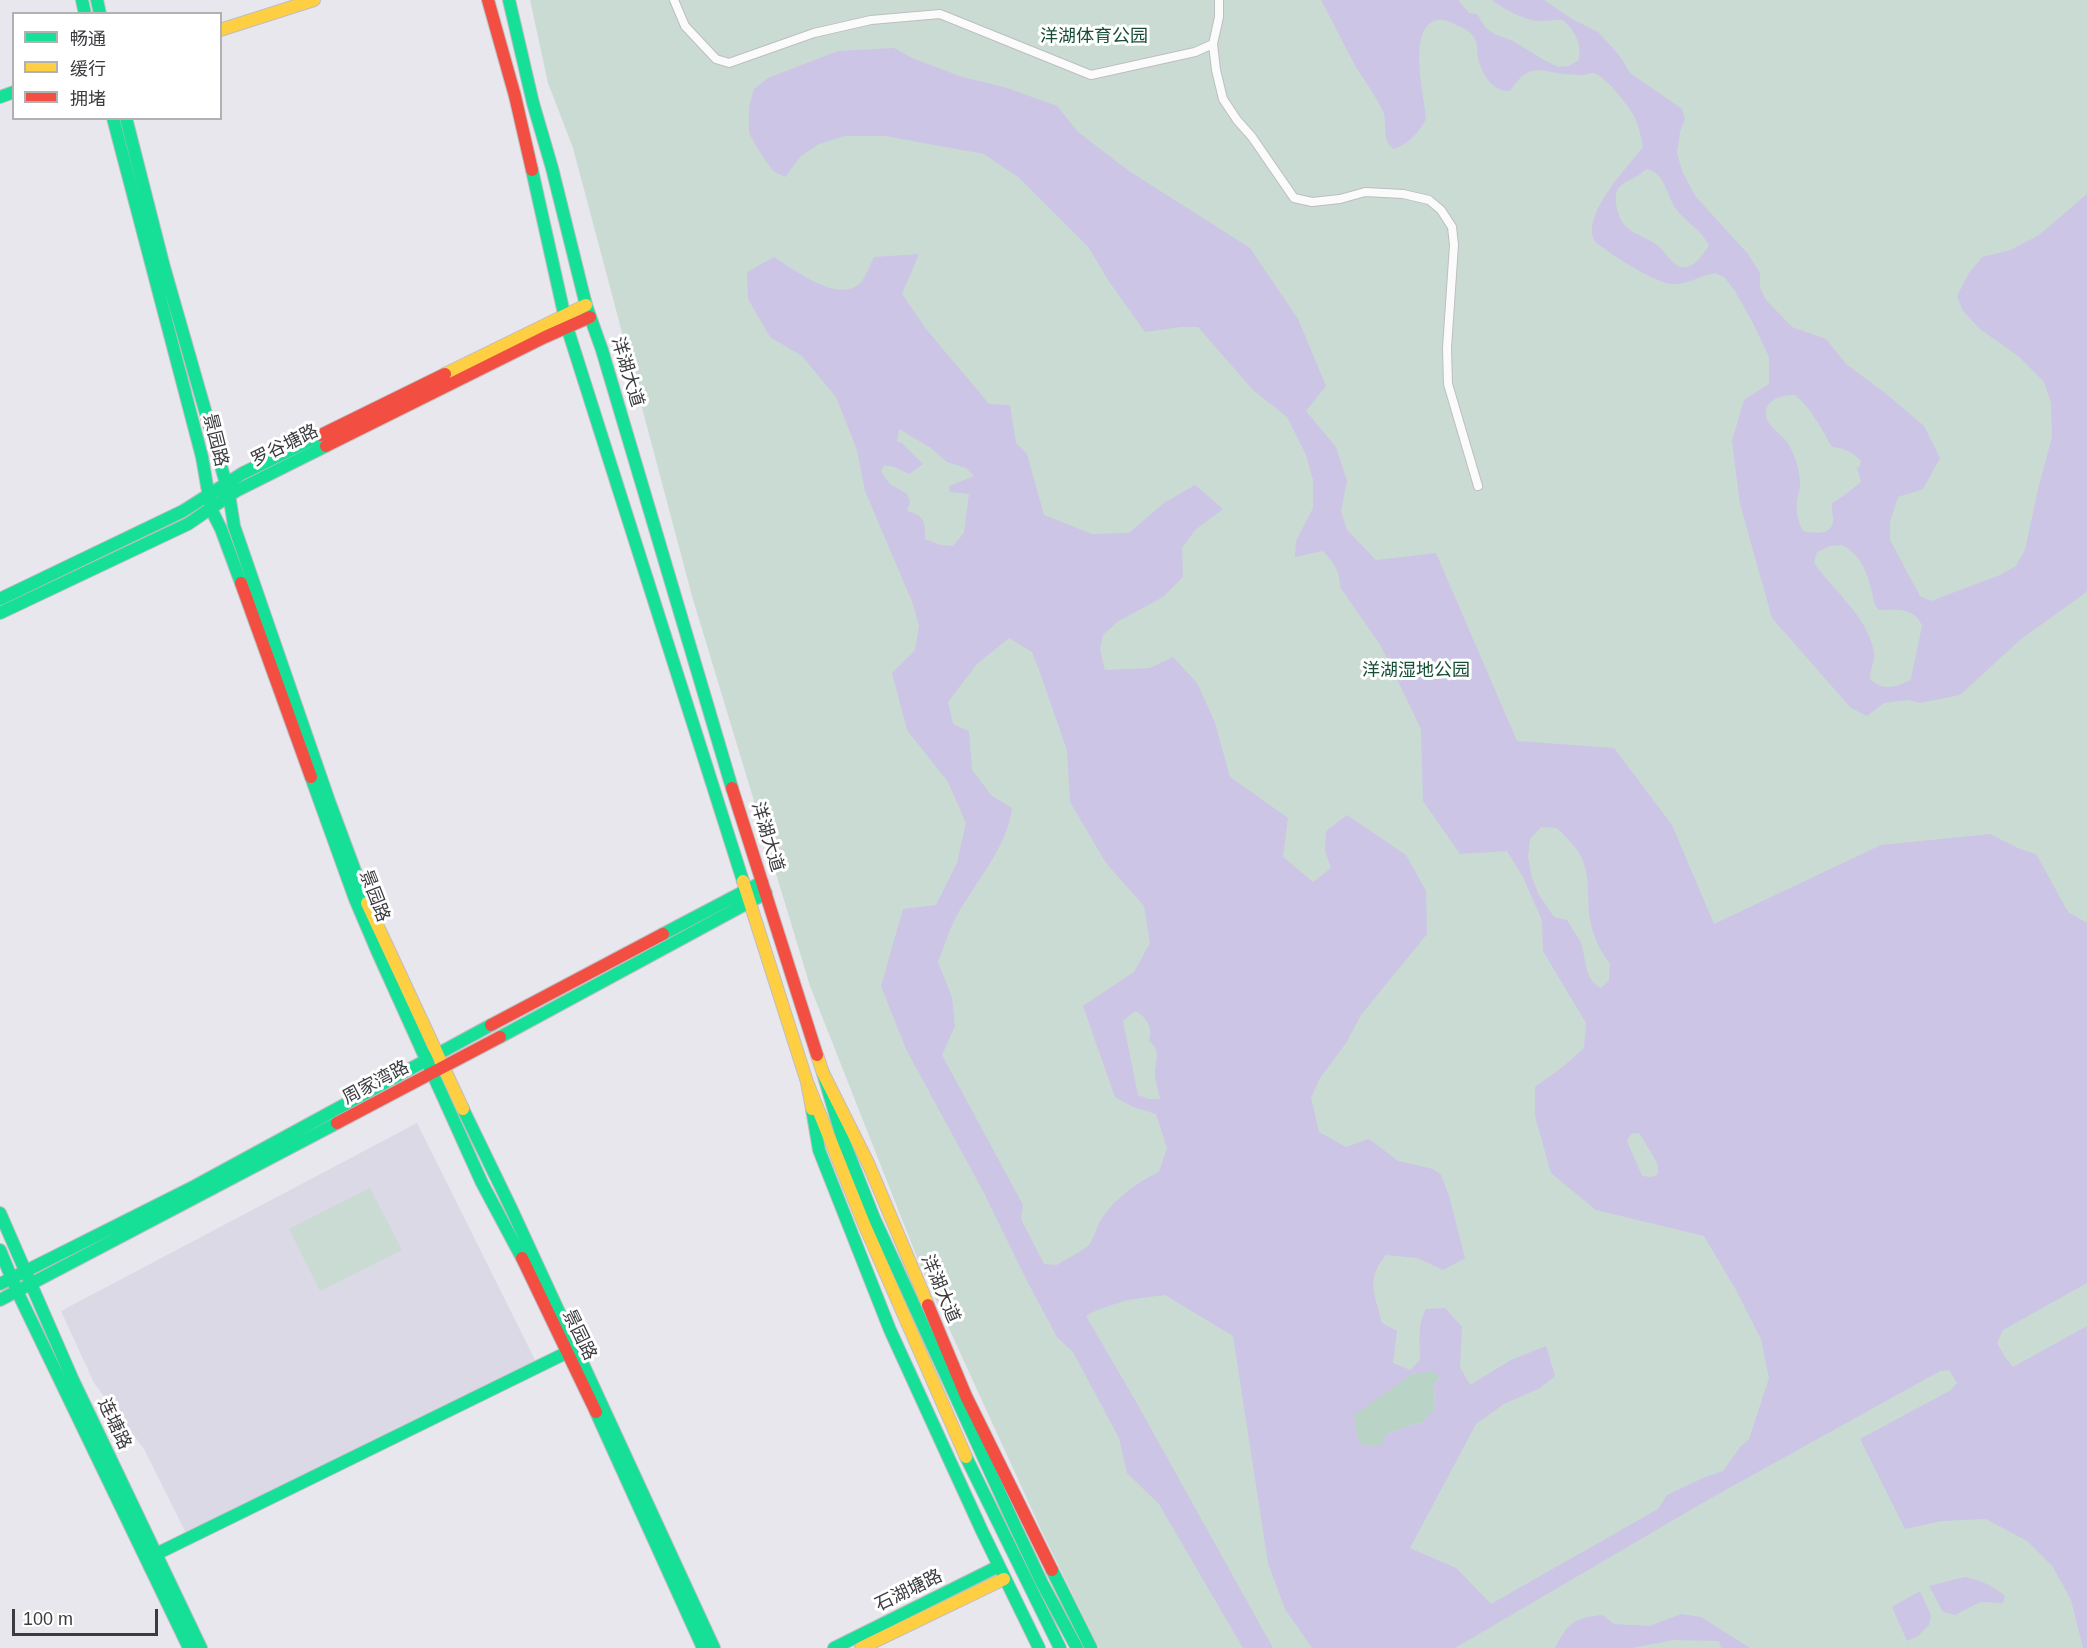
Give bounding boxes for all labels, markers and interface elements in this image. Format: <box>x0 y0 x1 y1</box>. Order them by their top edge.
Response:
legend <box>12 12 222 120</box>
park label: 洋湖体育公园 <box>1040 26 1148 48</box>
text: 畅通 <box>70 29 106 49</box>
text: 缓行 <box>70 59 106 79</box>
text: 拥堵 <box>70 89 106 109</box>
street label: 洋湖大道 <box>606 334 648 410</box>
street label: 景园路 <box>198 411 232 469</box>
street label: 罗谷塘路 <box>248 421 322 471</box>
park label: 洋湖湿地公园 <box>1362 660 1470 682</box>
street label: 洋湖大道 <box>746 799 788 875</box>
street label: 景园路 <box>354 867 394 925</box>
street label: 周家湾路 <box>339 1057 413 1109</box>
street label: 洋湖大道 <box>916 1252 964 1326</box>
street label: 景园路 <box>557 1306 601 1364</box>
street label: 连塘路 <box>93 1395 135 1453</box>
street label: 石湖塘路 <box>872 1566 946 1616</box>
scale bar <box>15 1597 160 1635</box>
text: 100 m <box>23 1609 73 1629</box>

